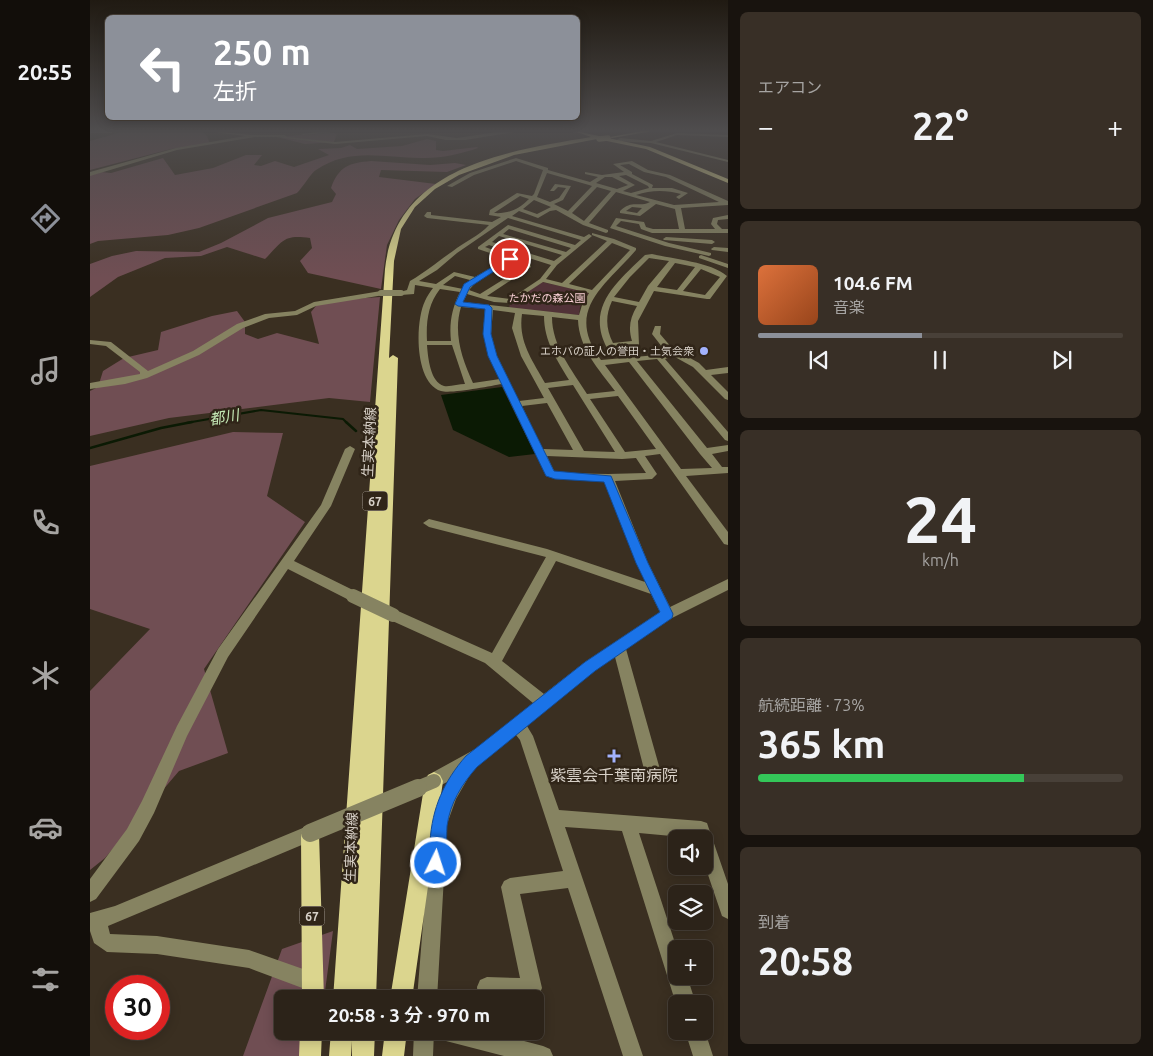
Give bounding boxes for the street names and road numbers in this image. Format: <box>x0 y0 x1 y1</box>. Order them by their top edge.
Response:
street label: 生実本納線 <box>359 407 379 477</box>
road number: 67 <box>362 492 388 511</box>
street label: 生実本納線 <box>342 812 360 882</box>
road number: 67 <box>300 906 324 926</box>

